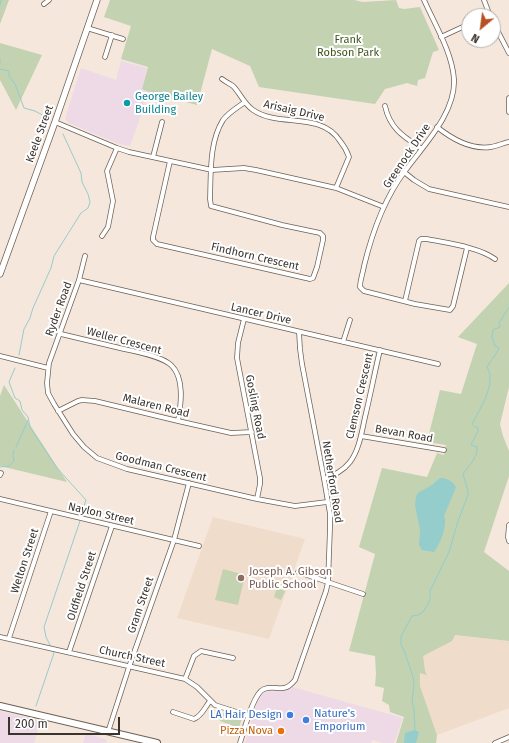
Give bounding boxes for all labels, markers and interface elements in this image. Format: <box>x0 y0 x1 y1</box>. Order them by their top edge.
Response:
north arrow <box>461 8 501 48</box>
text: N <box>469 31 482 46</box>
park label: Frank Robson Park <box>317 33 379 59</box>
place label: George Bailey Building <box>135 90 203 116</box>
marker: George Bailey Building <box>122 98 132 108</box>
street label: Arisaig Drive <box>262 98 326 124</box>
street label: Keele Street <box>23 103 57 165</box>
street label: Greenock Drive <box>380 121 434 191</box>
street label: Findhorn Crescent <box>210 240 300 274</box>
street label: Ryder Road <box>43 280 75 338</box>
street label: Lancer Drive <box>229 301 293 327</box>
street label: Weller Crescent <box>85 325 163 357</box>
street label: Clemson Crescent <box>344 352 376 440</box>
street label: Gosling Road <box>242 374 268 440</box>
street label: Malaren Road <box>121 391 191 421</box>
street label: Bevan Road <box>374 422 434 446</box>
street label: Netherford Road <box>319 440 345 524</box>
street label: Goodman Crescent <box>114 449 208 485</box>
street label: Naylon Street <box>67 500 135 528</box>
street label: Welton Street <box>8 527 42 595</box>
street label: Oldfield Street <box>65 550 99 622</box>
place label: Joseph A. Gibson Public School <box>249 565 332 591</box>
marker: Joseph A. Gibson Public School <box>236 573 246 583</box>
street label: Gram Street <box>125 575 157 635</box>
street label: Church Street <box>98 644 166 670</box>
place label: Nature's Emporium <box>314 707 365 733</box>
place label: LA Hair Design <box>210 708 282 722</box>
scale bar <box>10 709 122 735</box>
marker: LA Hair Design <box>285 710 295 720</box>
marker: Nature's Emporium <box>301 715 311 725</box>
text: 200 m <box>15 717 48 731</box>
place label: Pizza Nova <box>220 724 273 738</box>
marker: Pizza Nova <box>276 726 286 736</box>

